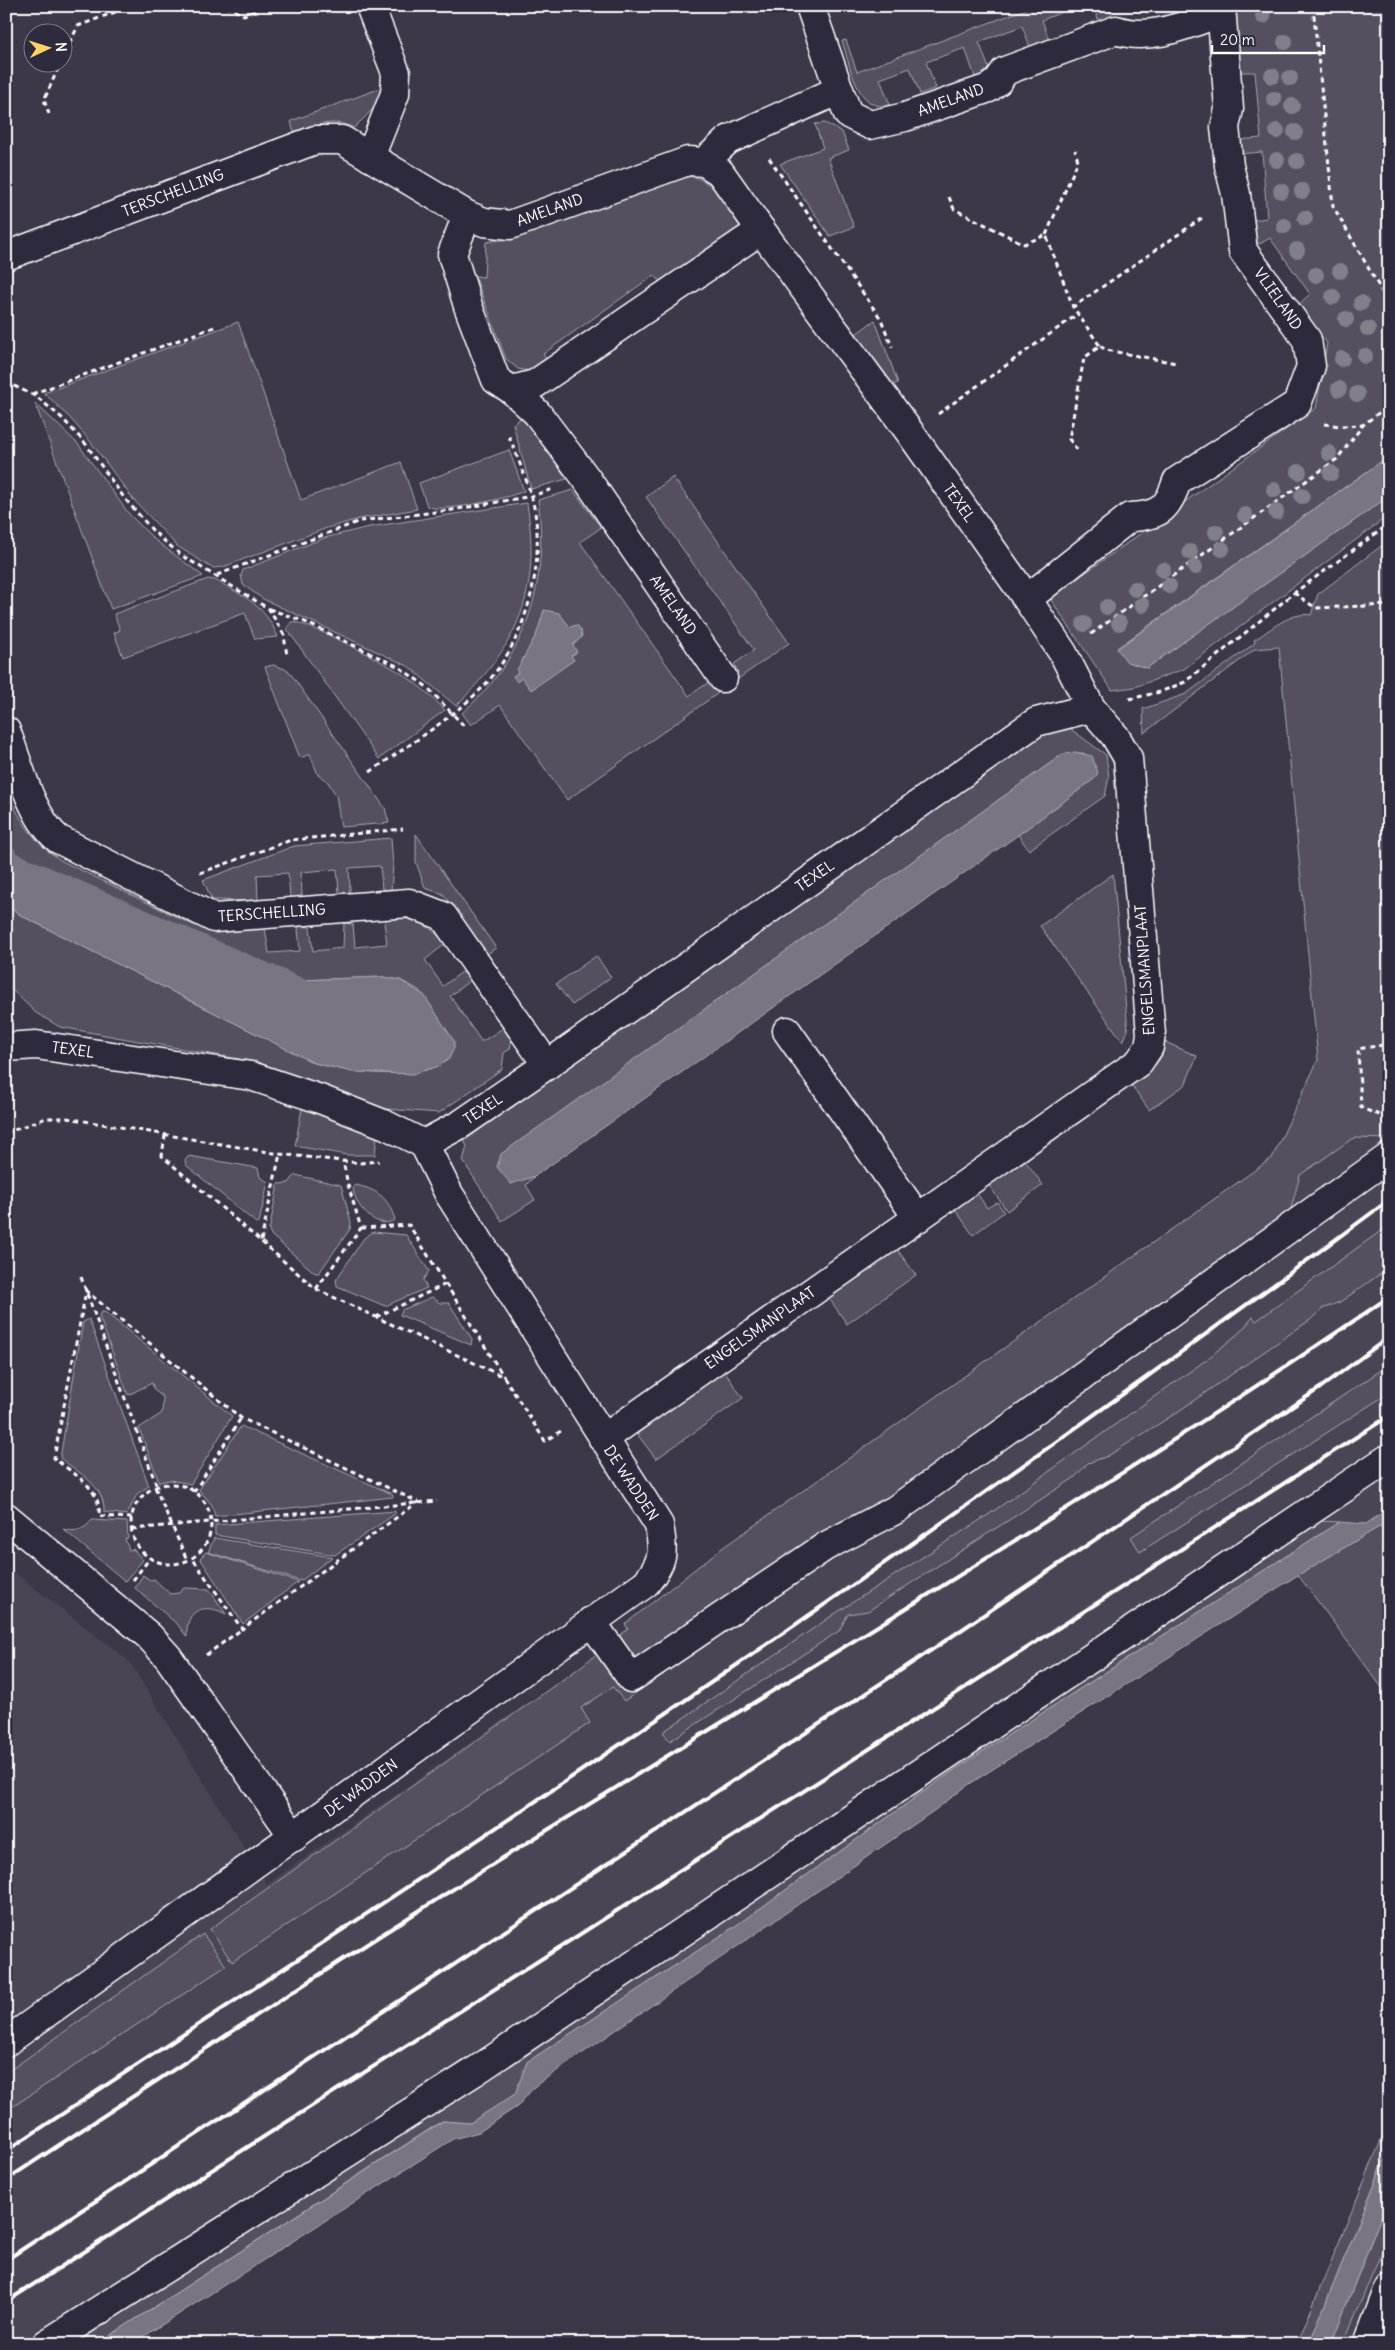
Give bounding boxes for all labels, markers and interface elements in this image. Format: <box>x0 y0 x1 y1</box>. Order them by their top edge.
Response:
north arrow <box>22 22 72 72</box>
scale bar <box>1212 22 1325 54</box>
text: 20 m <box>1220 30 1255 49</box>
text: N <box>52 42 70 53</box>
street label: AMELAND <box>915 79 987 120</box>
street label: TERSCHELLING <box>119 164 227 221</box>
street label: AMELAND <box>514 189 586 230</box>
street label: VLIELAND <box>1250 264 1307 334</box>
street label: TEXEL <box>939 480 980 526</box>
street label: AMELAND <box>646 571 701 639</box>
street label: TEXEL <box>792 855 838 896</box>
street label: TERSCHELLING <box>217 899 327 926</box>
street label: ENGELSMANPLAAT <box>1130 904 1159 1036</box>
street label: TEXEL <box>50 1037 96 1062</box>
street label: TEXEL <box>460 1089 506 1128</box>
street label: ENGELSMANPLAAT <box>701 1282 819 1373</box>
street label: DE WADDEN <box>600 1441 663 1524</box>
street label: DE WADDEN <box>320 1755 401 1821</box>

